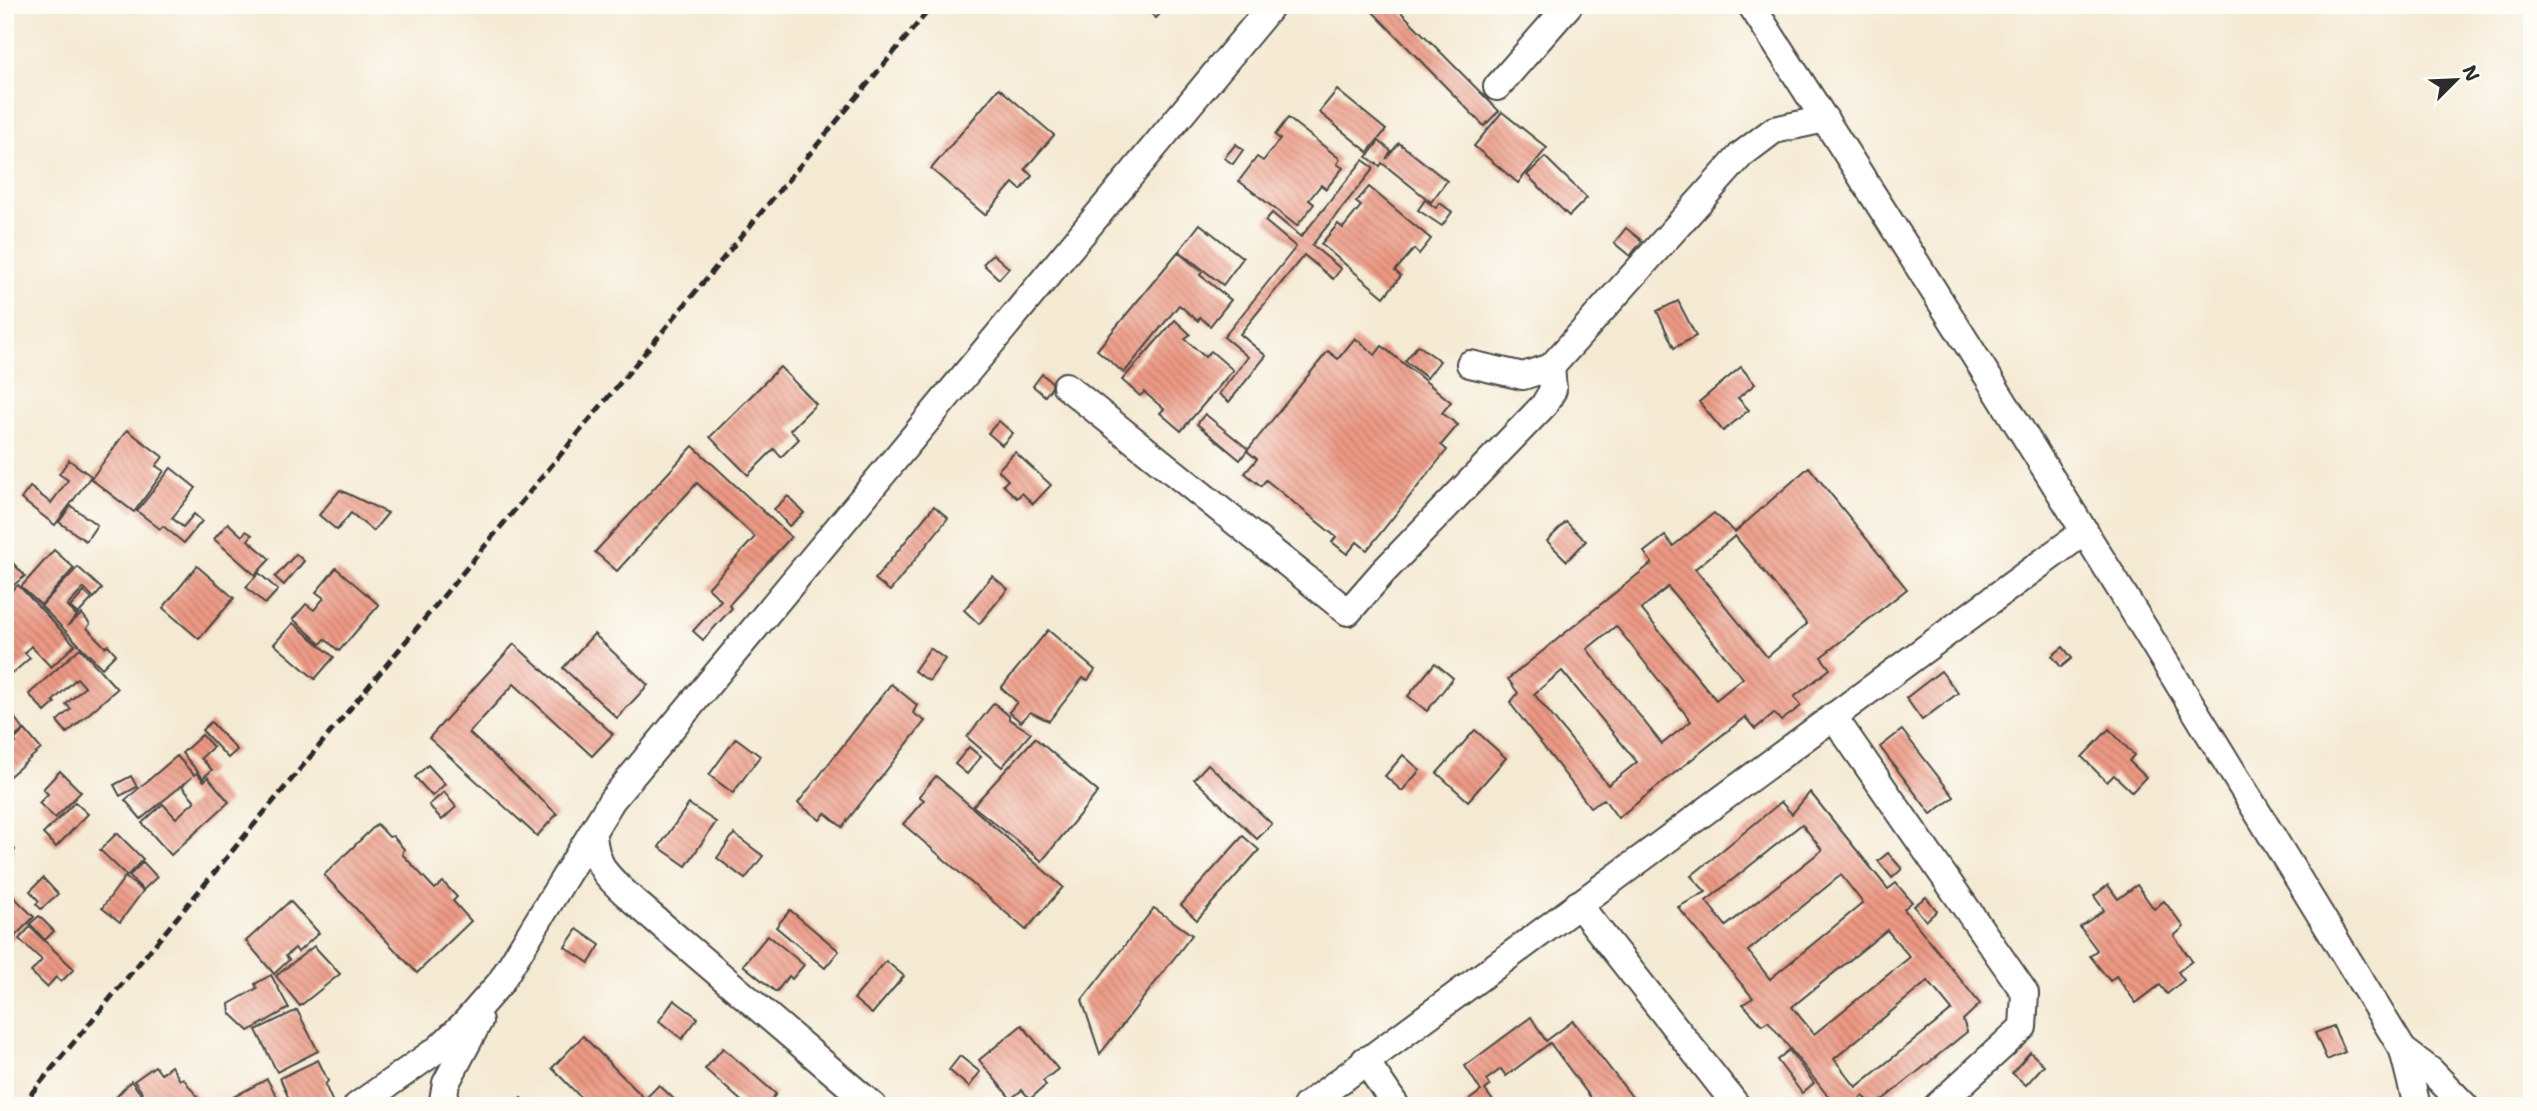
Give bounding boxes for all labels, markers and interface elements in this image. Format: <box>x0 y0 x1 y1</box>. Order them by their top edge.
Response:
north arrow <box>2422 46 2492 116</box>
text: N <box>2457 61 2486 85</box>

